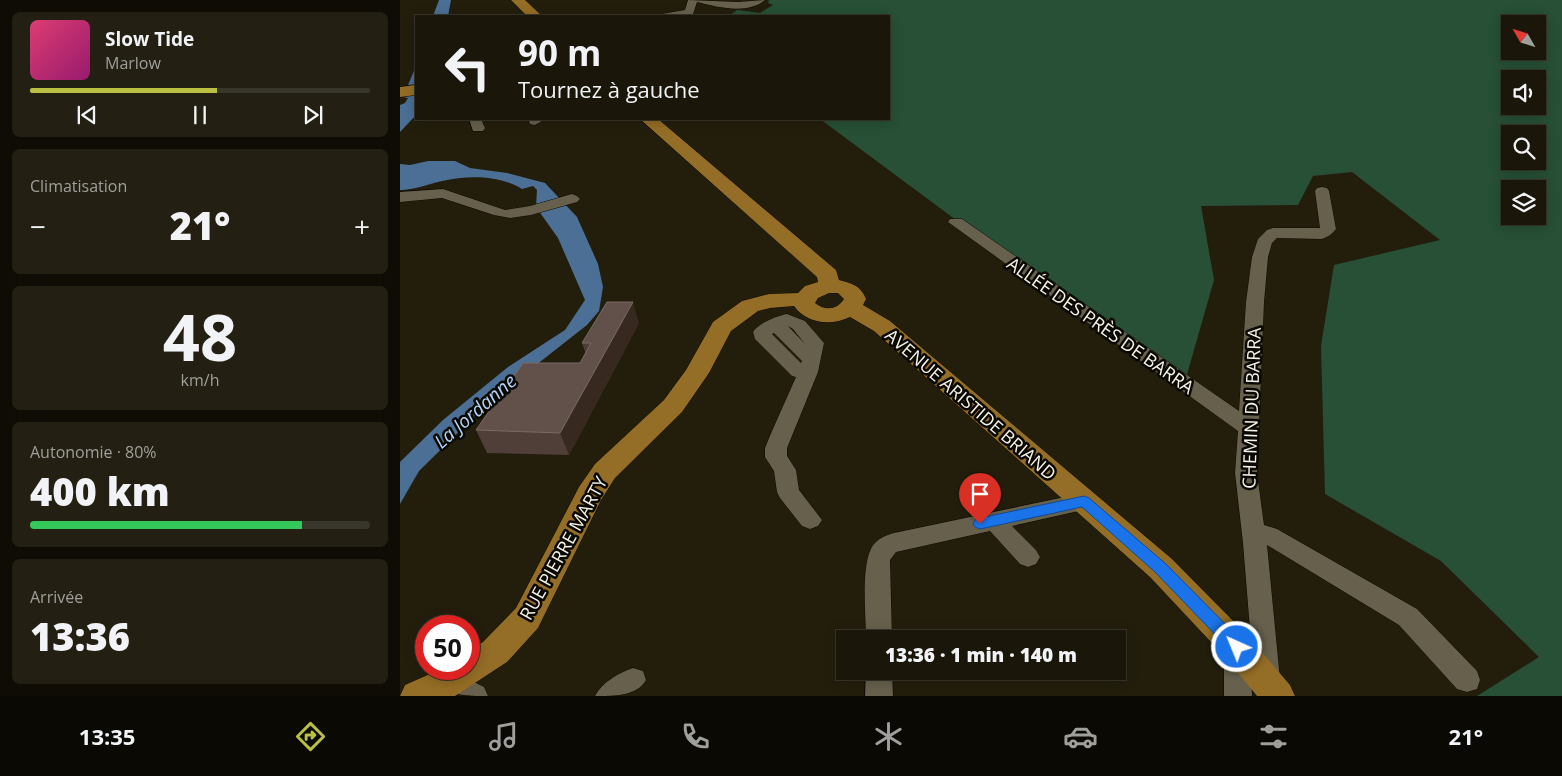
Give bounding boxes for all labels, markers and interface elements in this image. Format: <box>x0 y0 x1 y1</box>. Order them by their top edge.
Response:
north arrow <box>1501 15 1546 60</box>
map controls <box>1501 15 1546 225</box>
text: Slow Tide <box>105 26 194 52</box>
text: 90 m <box>518 29 601 76</box>
icon: left <box>435 35 500 100</box>
text: Marlow <box>105 52 161 74</box>
button: sound <box>1501 70 1546 115</box>
text: Tournez à gauche <box>518 74 700 104</box>
icon: previous <box>73 101 101 129</box>
icon: pause <box>186 101 214 129</box>
icon: next <box>299 101 327 129</box>
button: search <box>1501 125 1546 170</box>
text: Climatisation <box>30 175 127 197</box>
button: layers <box>1501 180 1546 225</box>
text: 21° <box>170 199 230 251</box>
text: − <box>30 207 46 245</box>
text: + <box>354 207 370 245</box>
street label: ALLÉE DES PRÈS DE BARRA <box>1003 251 1200 399</box>
text: 48 <box>163 292 237 380</box>
street label: AVENUE ARISTIDE BRIAND <box>880 323 1062 485</box>
street label: CHEMIN DU BARRA <box>1236 326 1266 489</box>
water label: La Jordanne <box>428 368 522 454</box>
text: km/h <box>181 369 219 391</box>
text: Autonomie · 80% <box>30 441 157 463</box>
text: 400 km <box>30 465 170 517</box>
street label: RUE PIERRE MARTY <box>514 471 613 624</box>
pin <box>959 473 1001 524</box>
icon: arrive <box>966 480 994 508</box>
text: Arrivée <box>30 586 83 608</box>
text: 13:36 <box>30 610 130 662</box>
speed limit sign: 50 <box>415 615 480 680</box>
position arrow <box>1210 620 1262 672</box>
text: 13:36 · 1 min · 140 m <box>885 642 1077 668</box>
icon: directions <box>293 719 328 754</box>
icon: music <box>486 719 521 754</box>
icon: phone <box>678 719 713 754</box>
icon: climate <box>871 719 906 754</box>
icon: car <box>1063 719 1098 754</box>
icon: filters <box>1256 719 1291 754</box>
text: 13:35 <box>79 721 135 751</box>
text: 21° <box>1449 721 1483 751</box>

